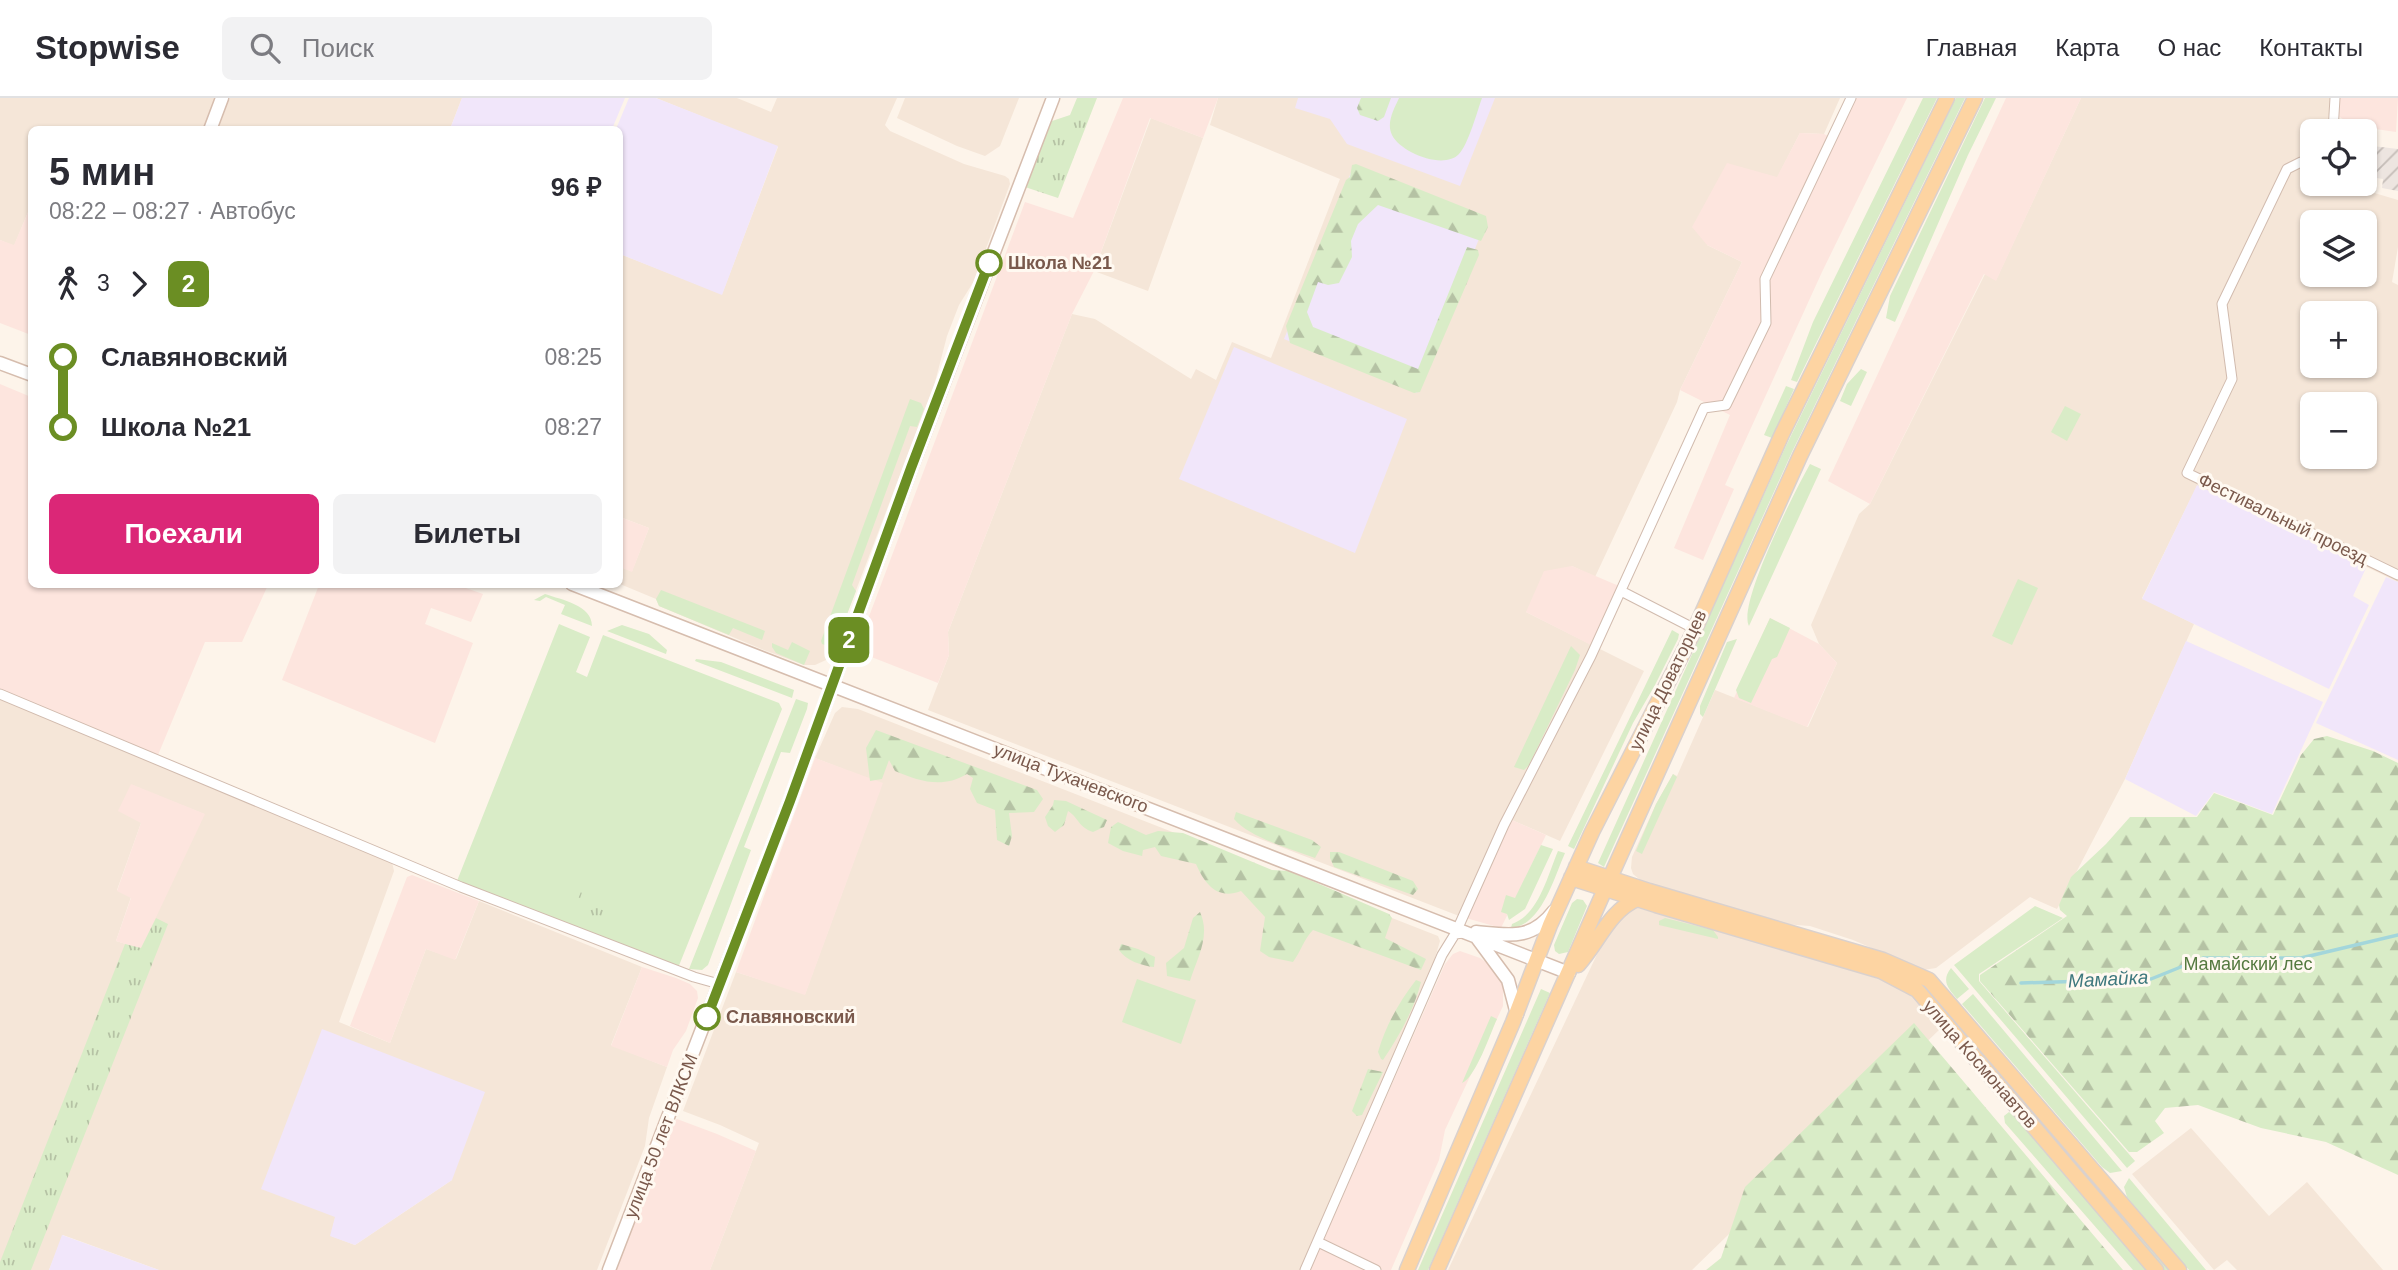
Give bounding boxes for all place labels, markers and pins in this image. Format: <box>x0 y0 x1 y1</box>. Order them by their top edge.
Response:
marker: Школа №21 <box>976 250 1002 276</box>
place label: Школа №21 <box>1008 253 1112 273</box>
marker: Славяновский <box>694 1004 720 1030</box>
place label: Славяновский <box>726 1007 855 1027</box>

